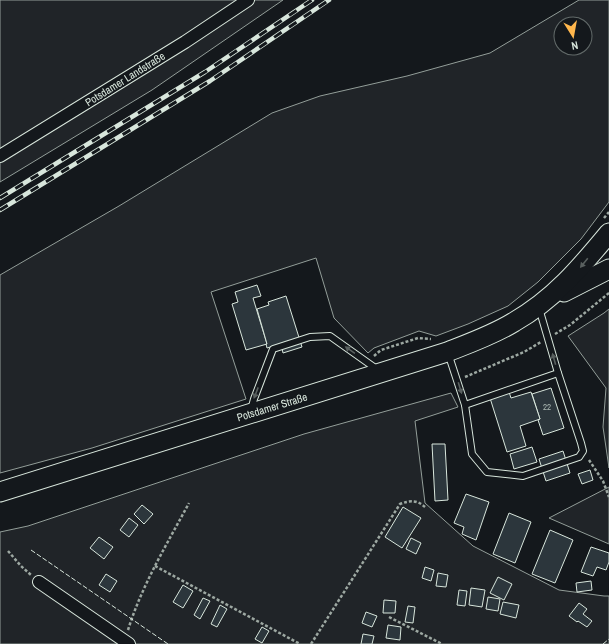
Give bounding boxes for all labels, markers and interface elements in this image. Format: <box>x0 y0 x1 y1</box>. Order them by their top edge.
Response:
north arrow <box>553 16 593 56</box>
text: N <box>570 38 579 53</box>
street label: Potsdamer Landstraße <box>82 49 168 109</box>
one-way arrow <box>580 257 589 268</box>
one-way arrow <box>344 346 355 354</box>
one-way arrow <box>551 353 557 365</box>
one-way arrow <box>457 383 463 395</box>
one-way arrow <box>252 388 258 400</box>
street label: Potsdamer Straße <box>235 390 309 424</box>
house number: 22 <box>543 401 551 413</box>

